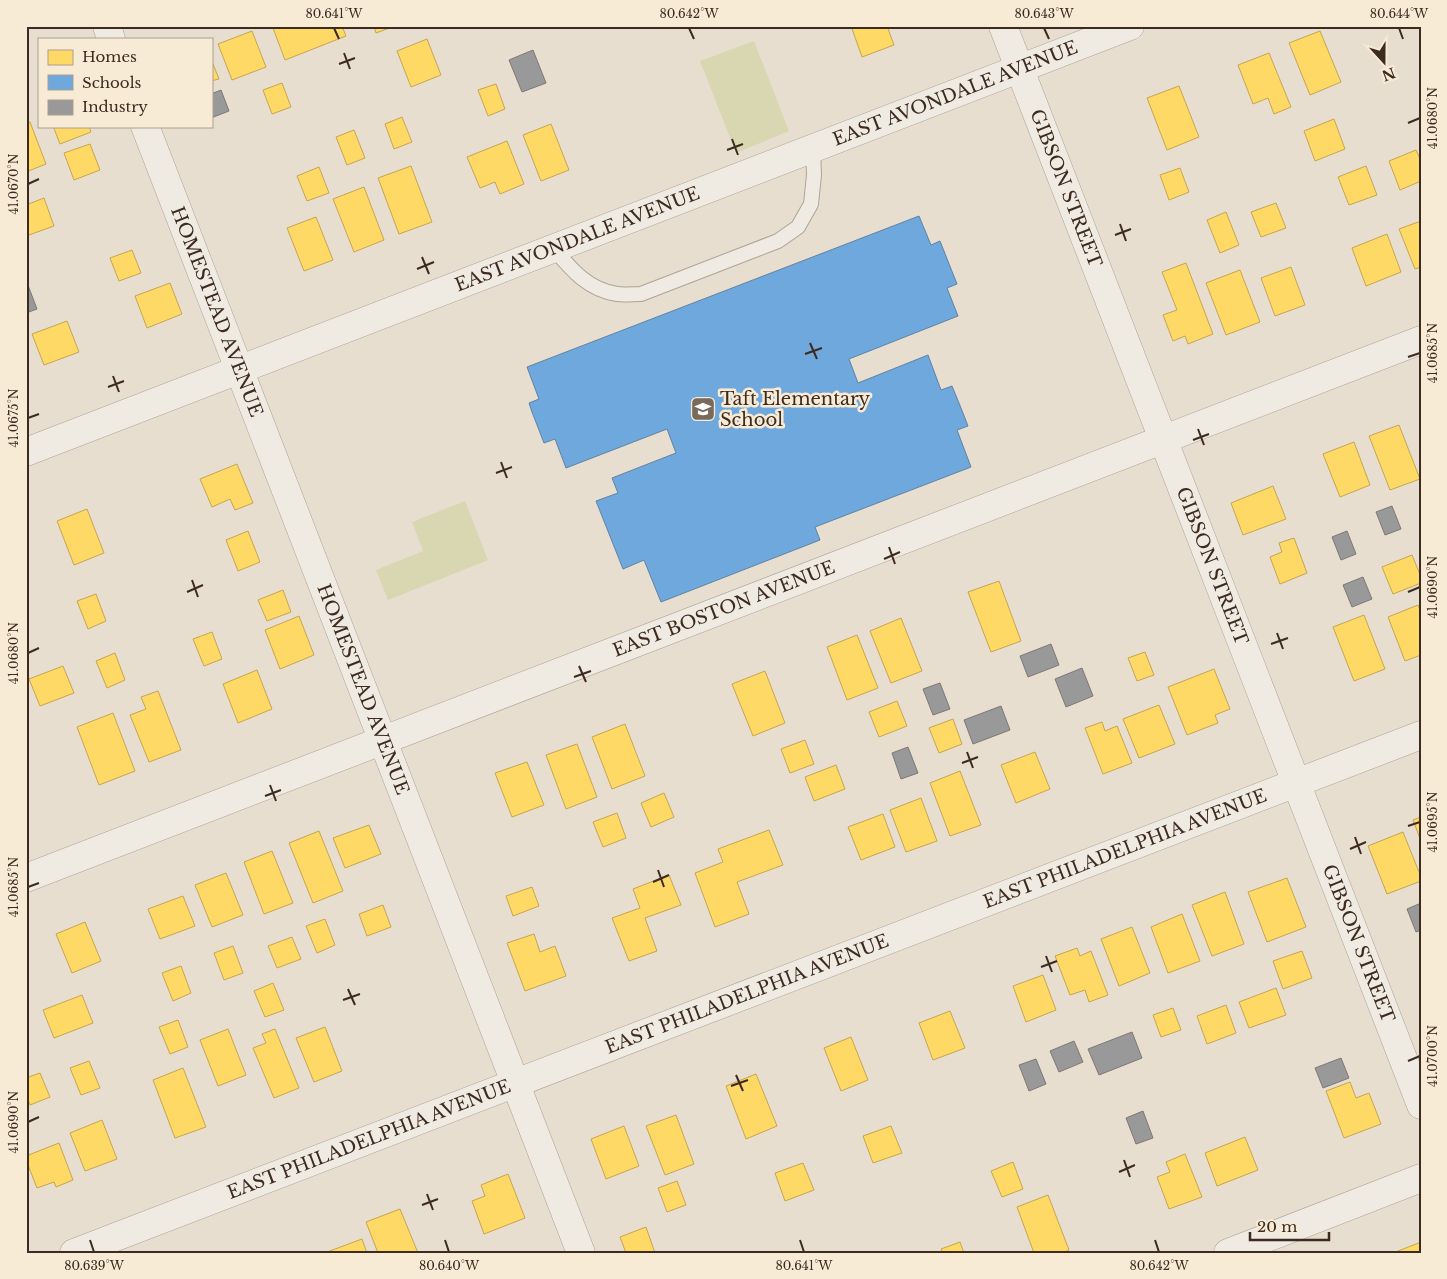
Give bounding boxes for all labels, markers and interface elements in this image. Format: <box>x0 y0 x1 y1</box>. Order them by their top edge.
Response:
text: 80.641°W <box>306 6 363 21</box>
text: 80.642°W <box>659 6 719 21</box>
text: 80.643°W <box>1014 6 1074 21</box>
text: 80.644°W <box>1370 6 1429 21</box>
street label: EAST AVONDALE AVENUE <box>830 36 1081 151</box>
legend <box>38 38 212 128</box>
north arrow <box>1360 38 1410 88</box>
text: Homes <box>82 47 137 66</box>
text: N <box>1379 63 1398 85</box>
text: Schools <box>82 73 142 92</box>
text: 41.0680°N <box>1425 87 1440 149</box>
text: Industry <box>82 97 148 116</box>
street label: GIBSON STREET <box>1025 106 1107 271</box>
text: 41.0670°N <box>6 153 21 215</box>
street label: EAST AVONDALE AVENUE <box>452 182 703 296</box>
street label: HOMESTEAD AVENUE <box>166 203 267 420</box>
text: 41.0685°N <box>1425 323 1440 383</box>
text: 41.0675°N <box>6 388 21 448</box>
place label: Taft Elementary School <box>720 388 871 431</box>
school or university icon: Taft Elementary School <box>690 396 716 422</box>
street label: GIBSON STREET <box>1172 484 1253 649</box>
text: 41.0690°N <box>1425 555 1440 618</box>
street label: EAST BOSTON AVENUE <box>610 556 838 662</box>
street label: HOMESTEAD AVENUE <box>312 581 414 798</box>
text: 41.0680°N <box>6 622 21 684</box>
street label: EAST PHILADELPHIA AVENUE <box>980 784 1270 913</box>
text: 41.0695°N <box>1425 791 1440 853</box>
text: 41.0685°N <box>6 857 21 917</box>
street label: GIBSON STREET <box>1318 861 1399 1026</box>
street label: EAST PHILADELPHIA AVENUE <box>602 930 892 1059</box>
text: 41.0700°N <box>1425 1025 1440 1087</box>
street label: EAST PHILADELPHIA AVENUE <box>224 1075 514 1204</box>
text: 41.0690°N <box>6 1090 21 1153</box>
scale bar <box>1250 1209 1328 1241</box>
text: 20 m <box>1257 1217 1297 1236</box>
text: 80.639°W <box>64 1258 125 1273</box>
text: 80.640°W <box>419 1258 480 1273</box>
text: 80.641°W <box>776 1258 833 1273</box>
text: 80.642°W <box>1129 1258 1189 1273</box>

